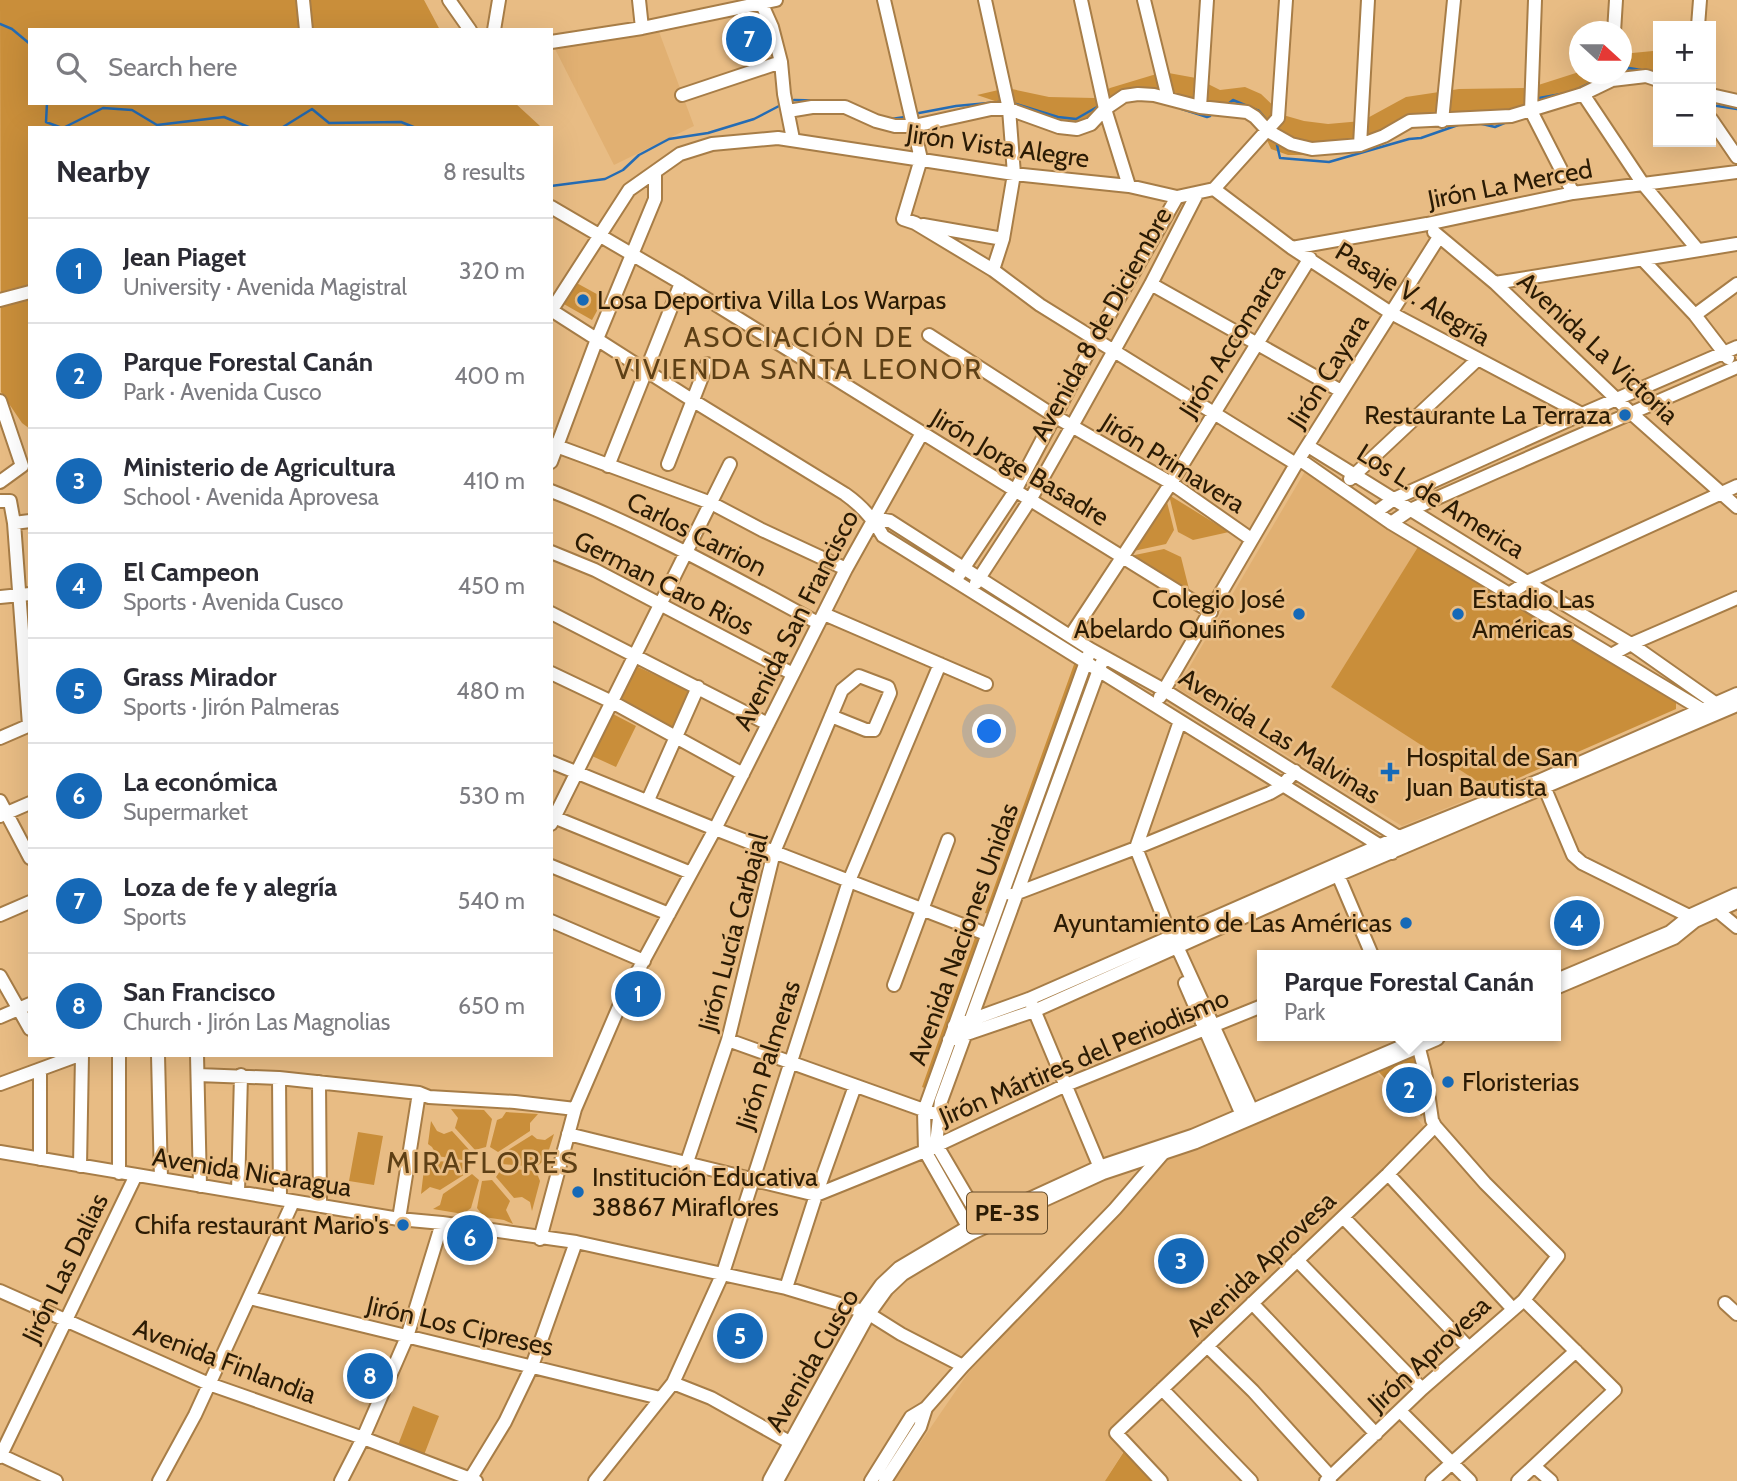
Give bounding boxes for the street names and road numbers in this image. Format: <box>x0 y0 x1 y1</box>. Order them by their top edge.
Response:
street label: Jirón Vista Alegre <box>904 117 1091 175</box>
street label: Jirón La Merced <box>1424 152 1595 216</box>
street label: Avenida 8 de Diciembre <box>1023 202 1179 446</box>
street label: Pasaje V. Alegría <box>1330 235 1497 353</box>
street label: Jirón Accomarca <box>1171 258 1292 425</box>
street label: Avenida La Victoria <box>1511 265 1686 431</box>
street label: Jirón Cayara <box>1280 308 1376 435</box>
street label: Jirón Jorge Basadre <box>924 401 1115 533</box>
street label: Jirón Primavera <box>1094 405 1251 520</box>
street label: Los L. de America <box>1351 437 1531 566</box>
street label: Carlos Carrion <box>622 485 772 583</box>
street label: Avenida San Francisco <box>727 504 865 736</box>
street label: German Caro Rios <box>569 524 759 642</box>
street label: Avenida Las Malvinas <box>1173 661 1387 811</box>
street label: Avenida Naciones Unidas <box>901 798 1025 1069</box>
street label: Jirón Lucía Carbajal <box>691 829 775 1036</box>
street label: Jirón Palmeras <box>729 976 807 1135</box>
street label: Jirón Mártires del Periodismo <box>933 981 1234 1133</box>
street label: Avenida Nicaragua <box>150 1140 354 1204</box>
street label: Avenida Aprovesa <box>1180 1184 1343 1343</box>
street label: Jirón Las Dalias <box>15 1188 115 1349</box>
road number: PE-3S <box>967 1192 1047 1233</box>
street label: Avenida Cusco <box>758 1283 866 1437</box>
street label: Jirón Los Cipreses <box>362 1289 557 1363</box>
street label: Jirón Aprovesa <box>1360 1289 1497 1420</box>
street label: Avenida Finlandia <box>129 1312 321 1411</box>

